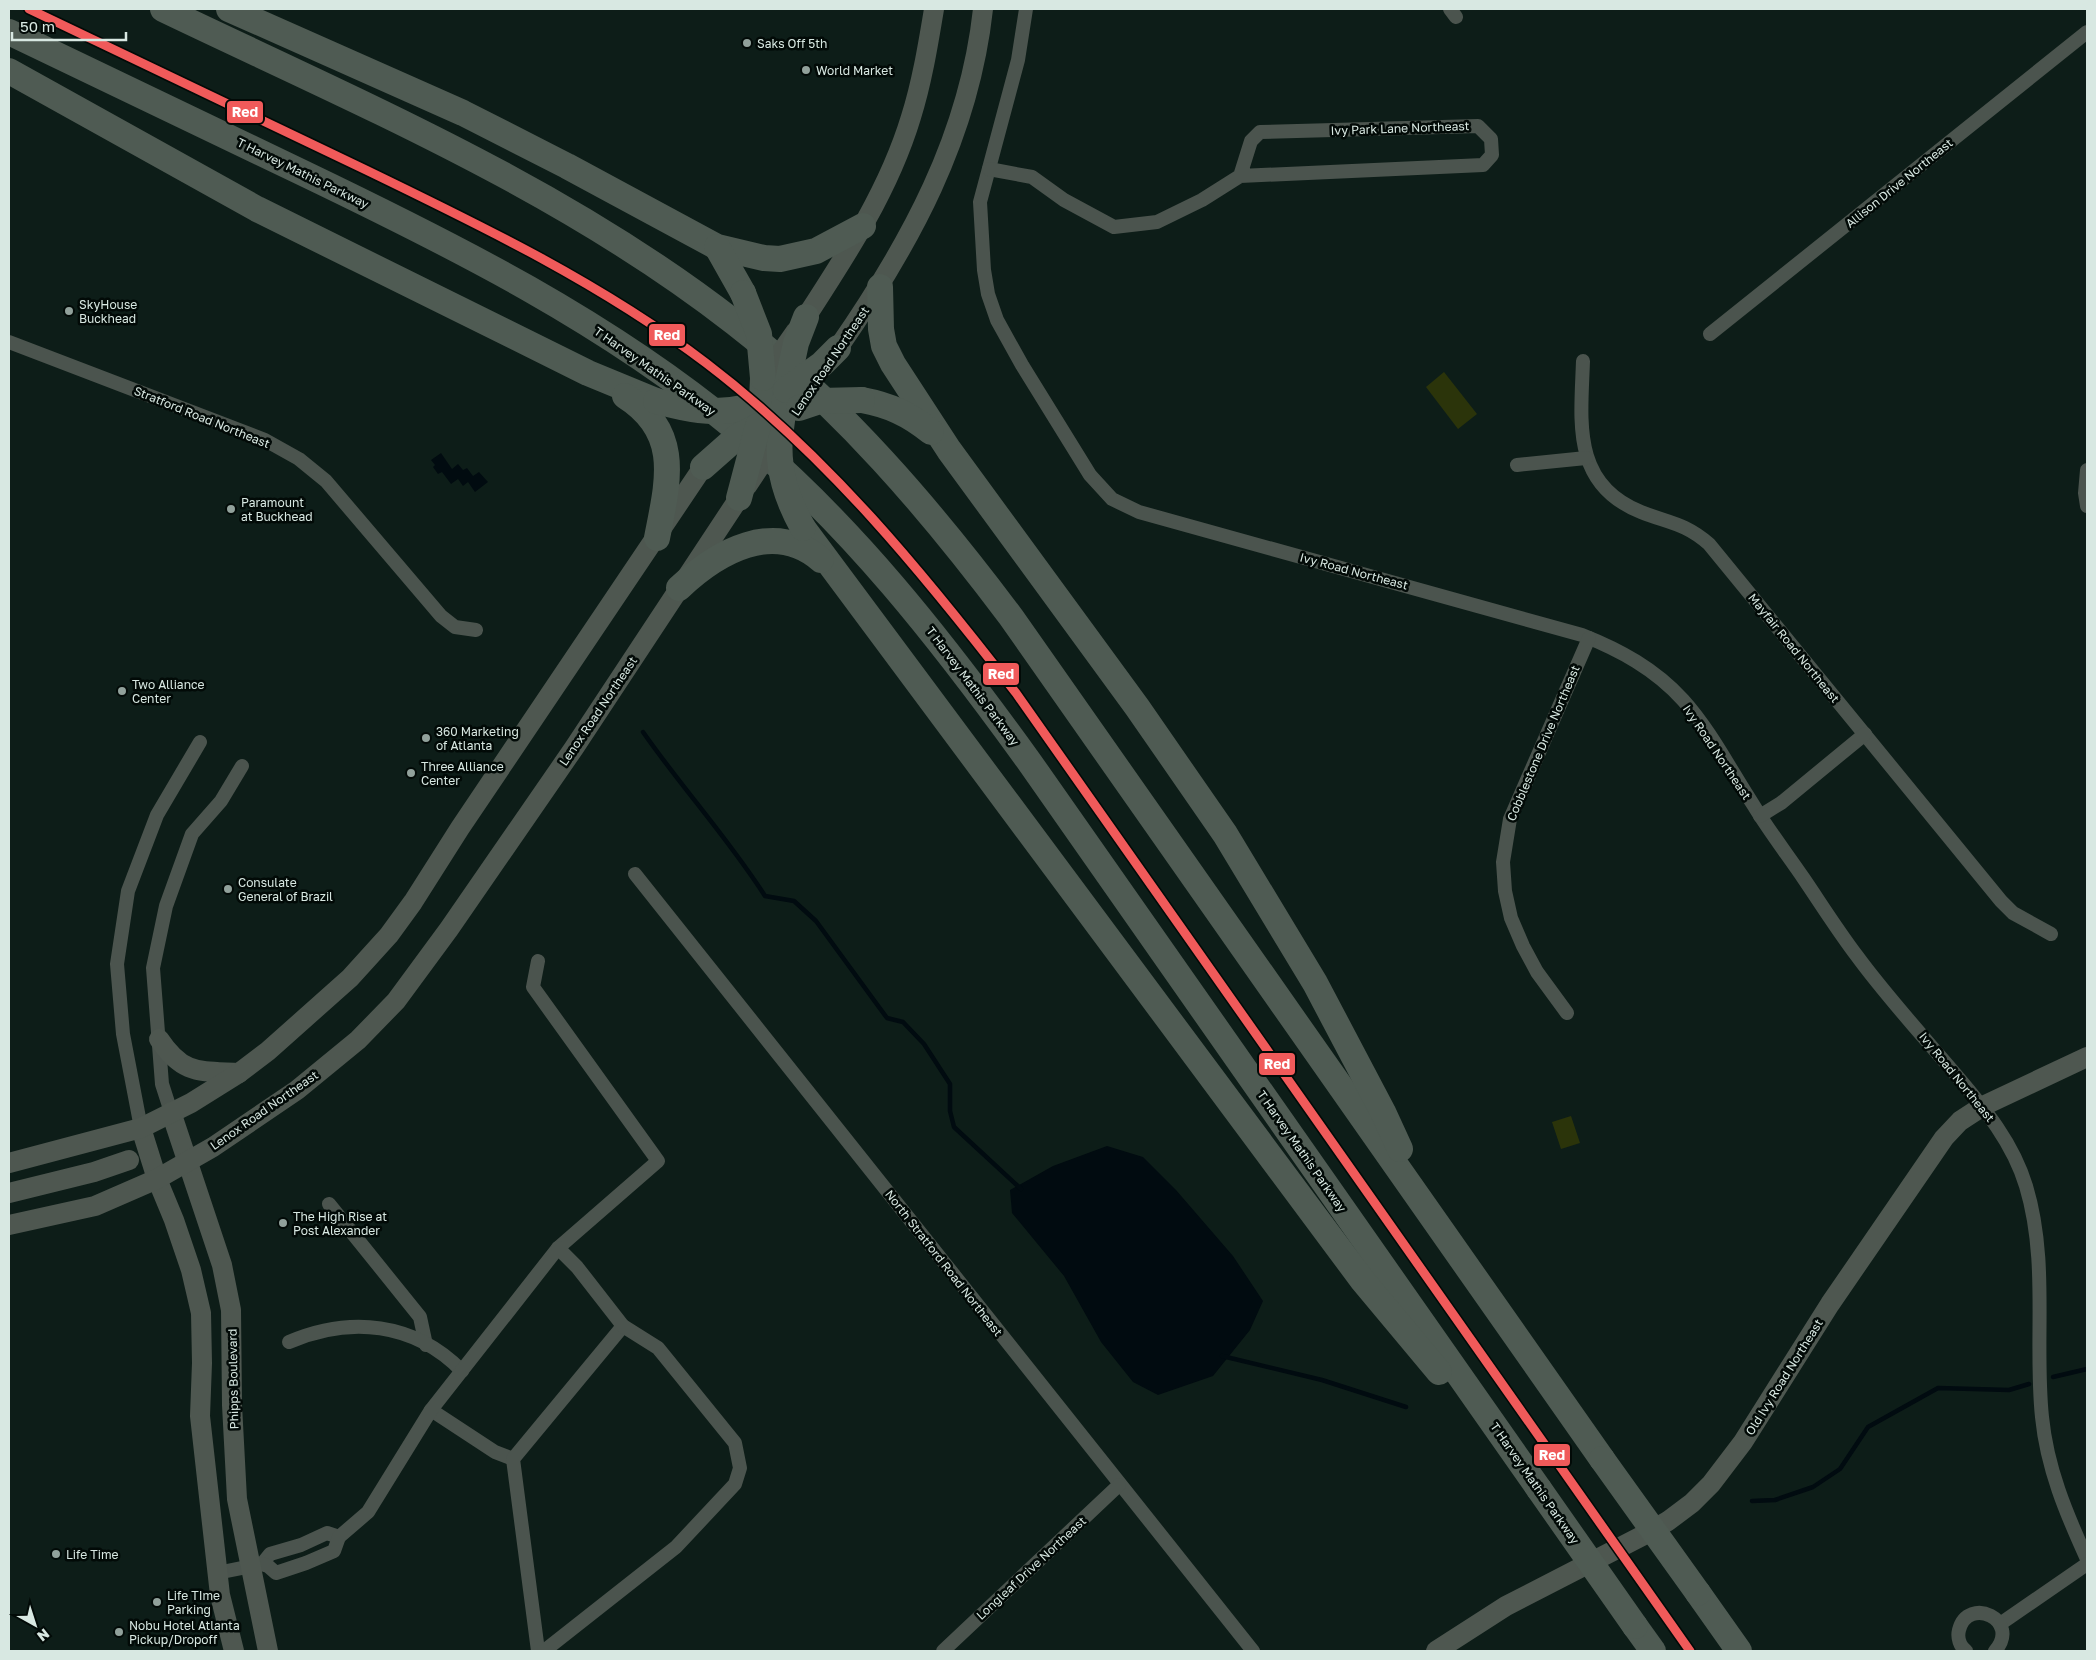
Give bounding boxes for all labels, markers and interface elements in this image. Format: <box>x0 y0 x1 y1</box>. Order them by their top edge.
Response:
scale bar <box>12 10 126 42</box>
text: 50 m <box>20 17 55 35</box>
place label: Saks Off 5th <box>757 36 828 51</box>
marker: Saks Off 5th <box>741 37 753 49</box>
place label: World Market <box>816 63 893 78</box>
marker: World Market <box>800 64 812 76</box>
line badge: Red <box>226 100 264 124</box>
text: Red <box>232 103 258 120</box>
street label: Ivy Park Lane Northeast <box>1330 118 1470 138</box>
street label: T Harvey Mathis Parkway <box>235 135 372 212</box>
street label: Allison Drive Northeast <box>1842 135 1956 231</box>
place label: SkyHouse Buckhead <box>79 297 137 326</box>
street label: Lenox Road Northeast <box>788 303 872 418</box>
marker: SkyHouse Buckhead <box>63 305 75 317</box>
street label: T Harvey Mathis Parkway <box>591 323 719 419</box>
line badge: Red <box>648 323 686 347</box>
text: Red <box>654 326 680 343</box>
street label: Stratford Road Northeast <box>132 383 272 451</box>
place label: Paramount at Buckhead <box>241 495 313 524</box>
marker: Paramount at Buckhead <box>225 503 237 515</box>
street label: Ivy Road Northeast <box>1298 549 1410 593</box>
street label: Mayfair Road Northeast <box>1745 590 1843 706</box>
street label: T Harvey Mathis Parkway <box>923 624 1023 749</box>
street label: Lenox Road Northeast <box>556 653 640 768</box>
line badge: Red <box>982 662 1020 686</box>
street label: Cobblestone Drive Northeast <box>1503 663 1583 823</box>
text: Red <box>988 665 1014 682</box>
place label: Two Alliance Center <box>132 677 205 706</box>
marker: Two Alliance Center <box>116 685 128 697</box>
street label: Ivy Road Northeast <box>1680 702 1754 802</box>
place label: 360 Marketing of Atlanta <box>436 724 519 753</box>
marker: 360 Marketing of Atlanta <box>420 732 432 744</box>
place label: Three Alliance Center <box>421 759 504 788</box>
marker: Three Alliance Center <box>405 767 417 779</box>
place label: Consulate General of Brazil <box>238 875 333 904</box>
marker: Consulate General of Brazil <box>222 883 234 895</box>
street label: Ivy Road Northeast <box>1916 1029 1998 1125</box>
line badge: Red <box>1258 1052 1296 1076</box>
text: Red <box>1264 1055 1290 1072</box>
street label: Lenox Road Northeast <box>207 1067 321 1153</box>
street label: T Harvey Mathis Parkway <box>1254 1087 1350 1215</box>
street label: North Stratford Road Northeast <box>882 1187 1006 1339</box>
place label: The High Rise at Post Alexander <box>293 1209 387 1238</box>
marker: The High Rise at Post Alexander <box>277 1217 289 1229</box>
street label: Old Ivy Road Northeast <box>1742 1316 1826 1438</box>
street label: Phipps Boulevard <box>225 1329 241 1429</box>
street label: T Harvey Mathis Parkway <box>1487 1419 1583 1547</box>
line badge: Red <box>1533 1443 1571 1467</box>
text: Red <box>1539 1446 1565 1463</box>
street label: Longleaf Drive Northeast <box>973 1513 1089 1623</box>
place label: Life Time <box>66 1547 119 1562</box>
marker: Life Time <box>50 1548 62 1560</box>
place label: Life TIme Parking <box>167 1588 220 1617</box>
marker: Life TIme Parking <box>151 1596 163 1608</box>
north arrow <box>10 1600 60 1650</box>
place label: Nobu Hotel Atlanta Pickup/Dropoff <box>129 1618 240 1647</box>
text: N <box>34 1626 53 1645</box>
marker: Nobu Hotel Atlanta Pickup/Dropoff <box>113 1626 125 1638</box>

